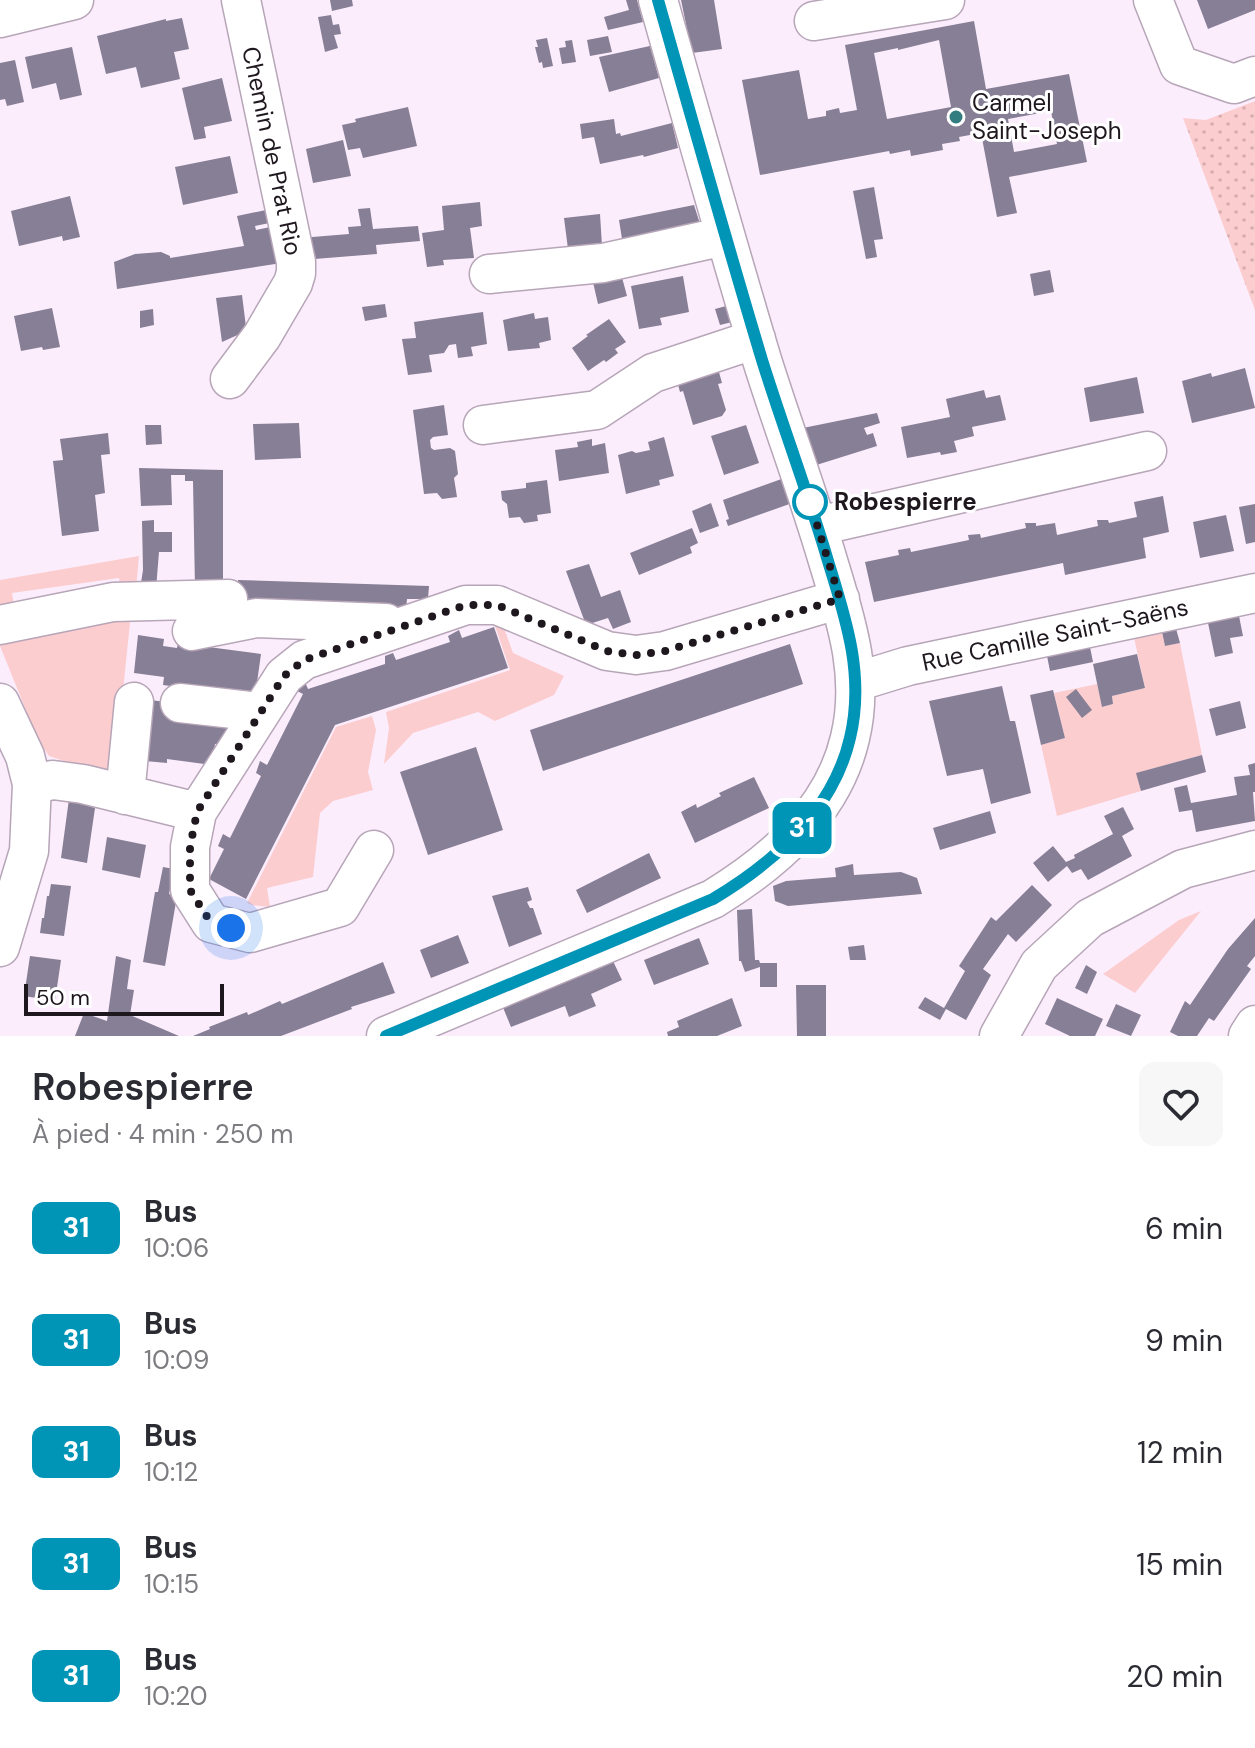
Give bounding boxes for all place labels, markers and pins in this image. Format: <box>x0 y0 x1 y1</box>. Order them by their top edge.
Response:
place label: Carmel Saint-Joseph <box>972 87 1122 146</box>
marker: Carmel Saint-Joseph <box>947 108 965 126</box>
marker: Robespierre <box>793 485 827 519</box>
place label: Robespierre <box>834 486 977 517</box>

